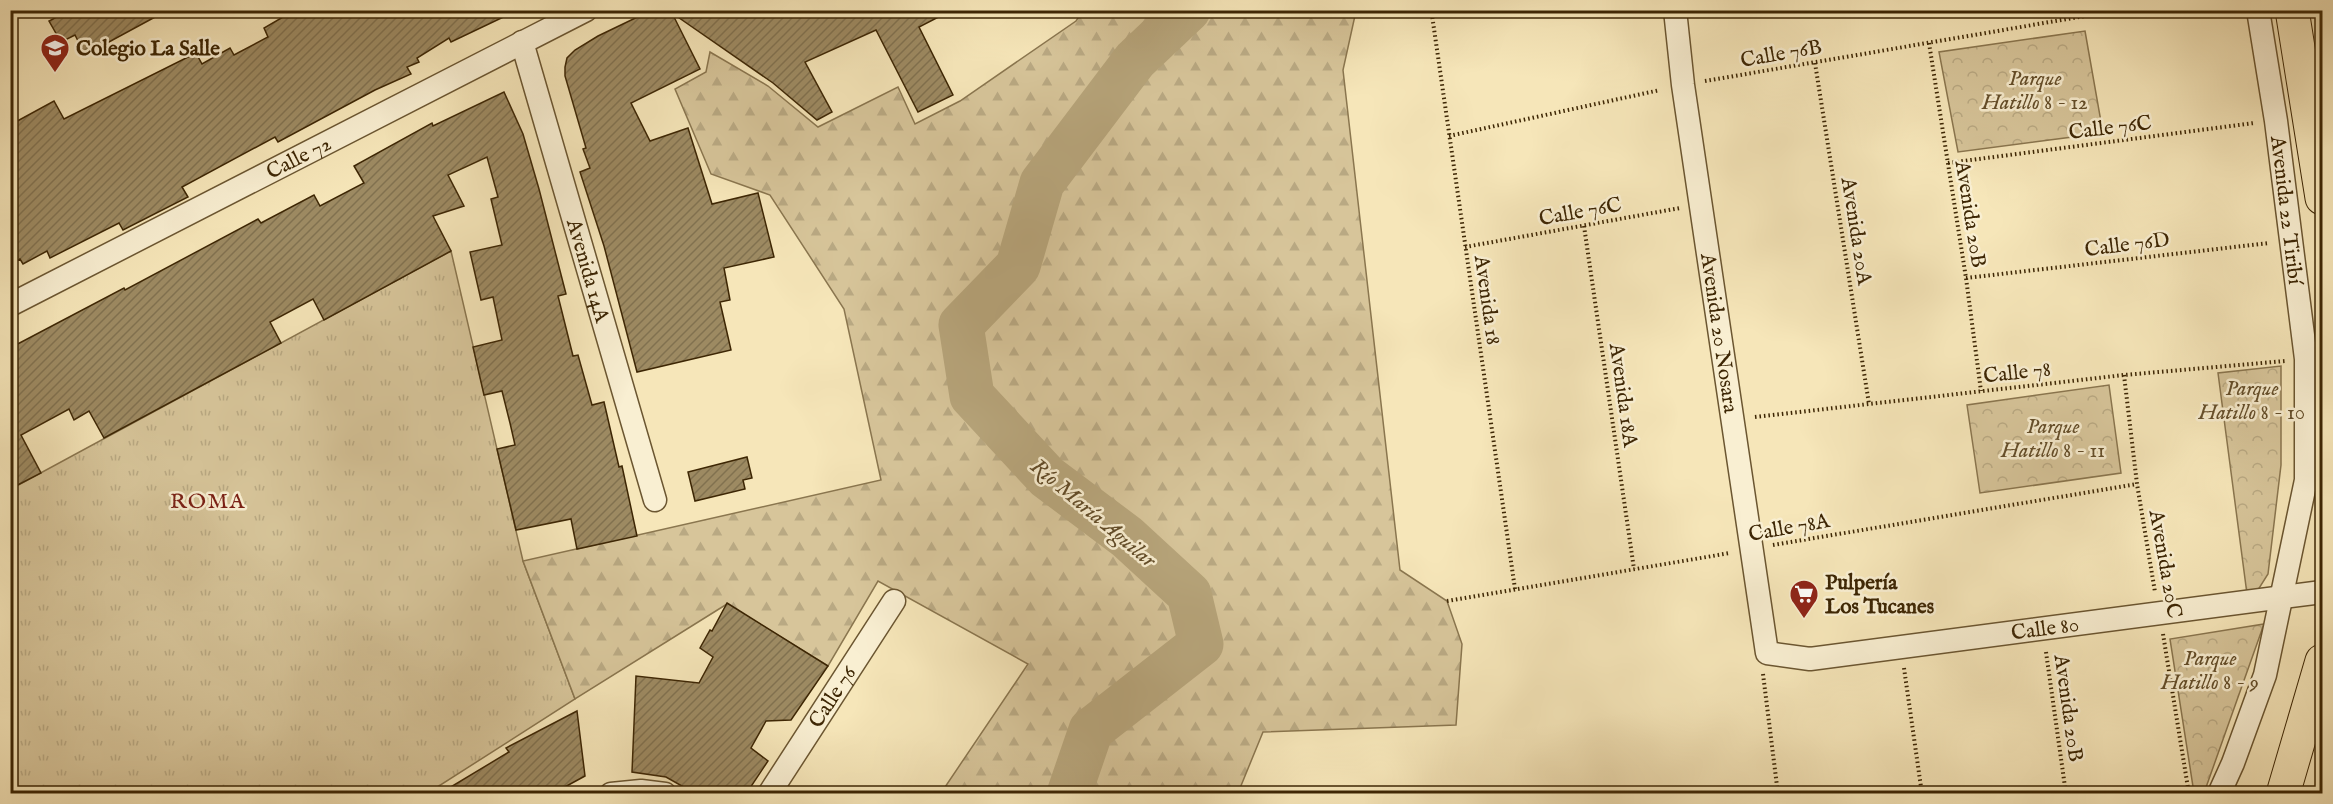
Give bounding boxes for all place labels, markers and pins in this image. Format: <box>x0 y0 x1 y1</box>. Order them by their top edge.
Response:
school or university icon: Colegio La Salle <box>39 32 71 74</box>
place label: Colegio La Salle <box>76 36 220 63</box>
place label: Pulpería Los Tucanes <box>1825 570 1934 621</box>
supermarket icon: Pulpería Los Tucanes <box>1788 578 1820 620</box>

